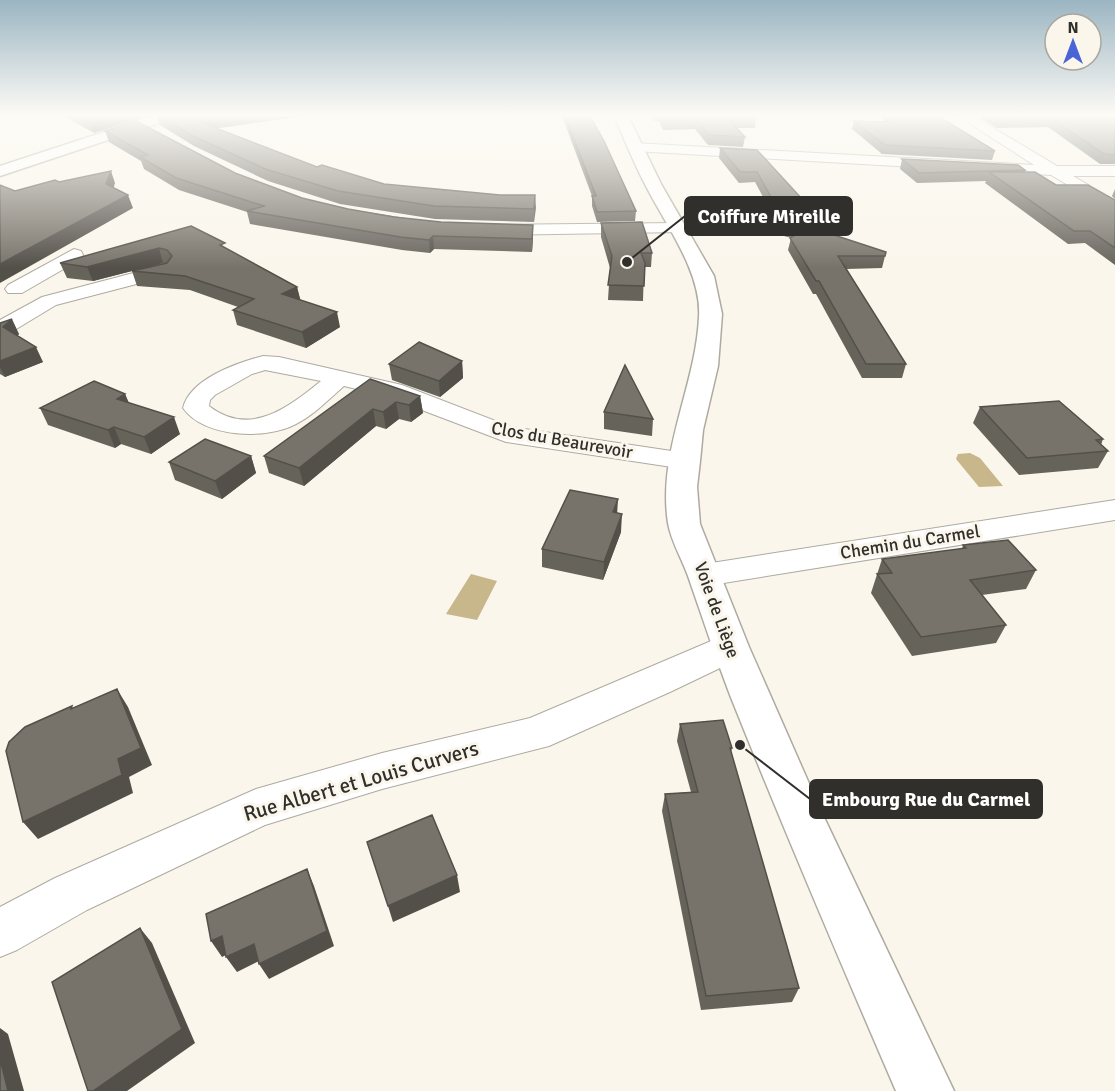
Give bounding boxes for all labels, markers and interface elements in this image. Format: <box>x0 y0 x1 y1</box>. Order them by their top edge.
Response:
north arrow <box>1043 12 1103 72</box>
text: N <box>1067 18 1079 38</box>
callout: Coiffure Mireille <box>685 197 852 235</box>
text: Coiffure Mireille <box>698 204 841 229</box>
street label: Clos du Beaurevoir <box>490 417 635 463</box>
street label: Chemin du Carmel <box>839 520 981 564</box>
street label: Voie de Liège <box>689 559 745 661</box>
street label: Rue Albert et Louis Curvers <box>241 735 481 827</box>
callout: Embourg Rue du Carmel <box>810 780 1042 818</box>
text: Embourg Rue du Carmel <box>822 787 1030 812</box>

